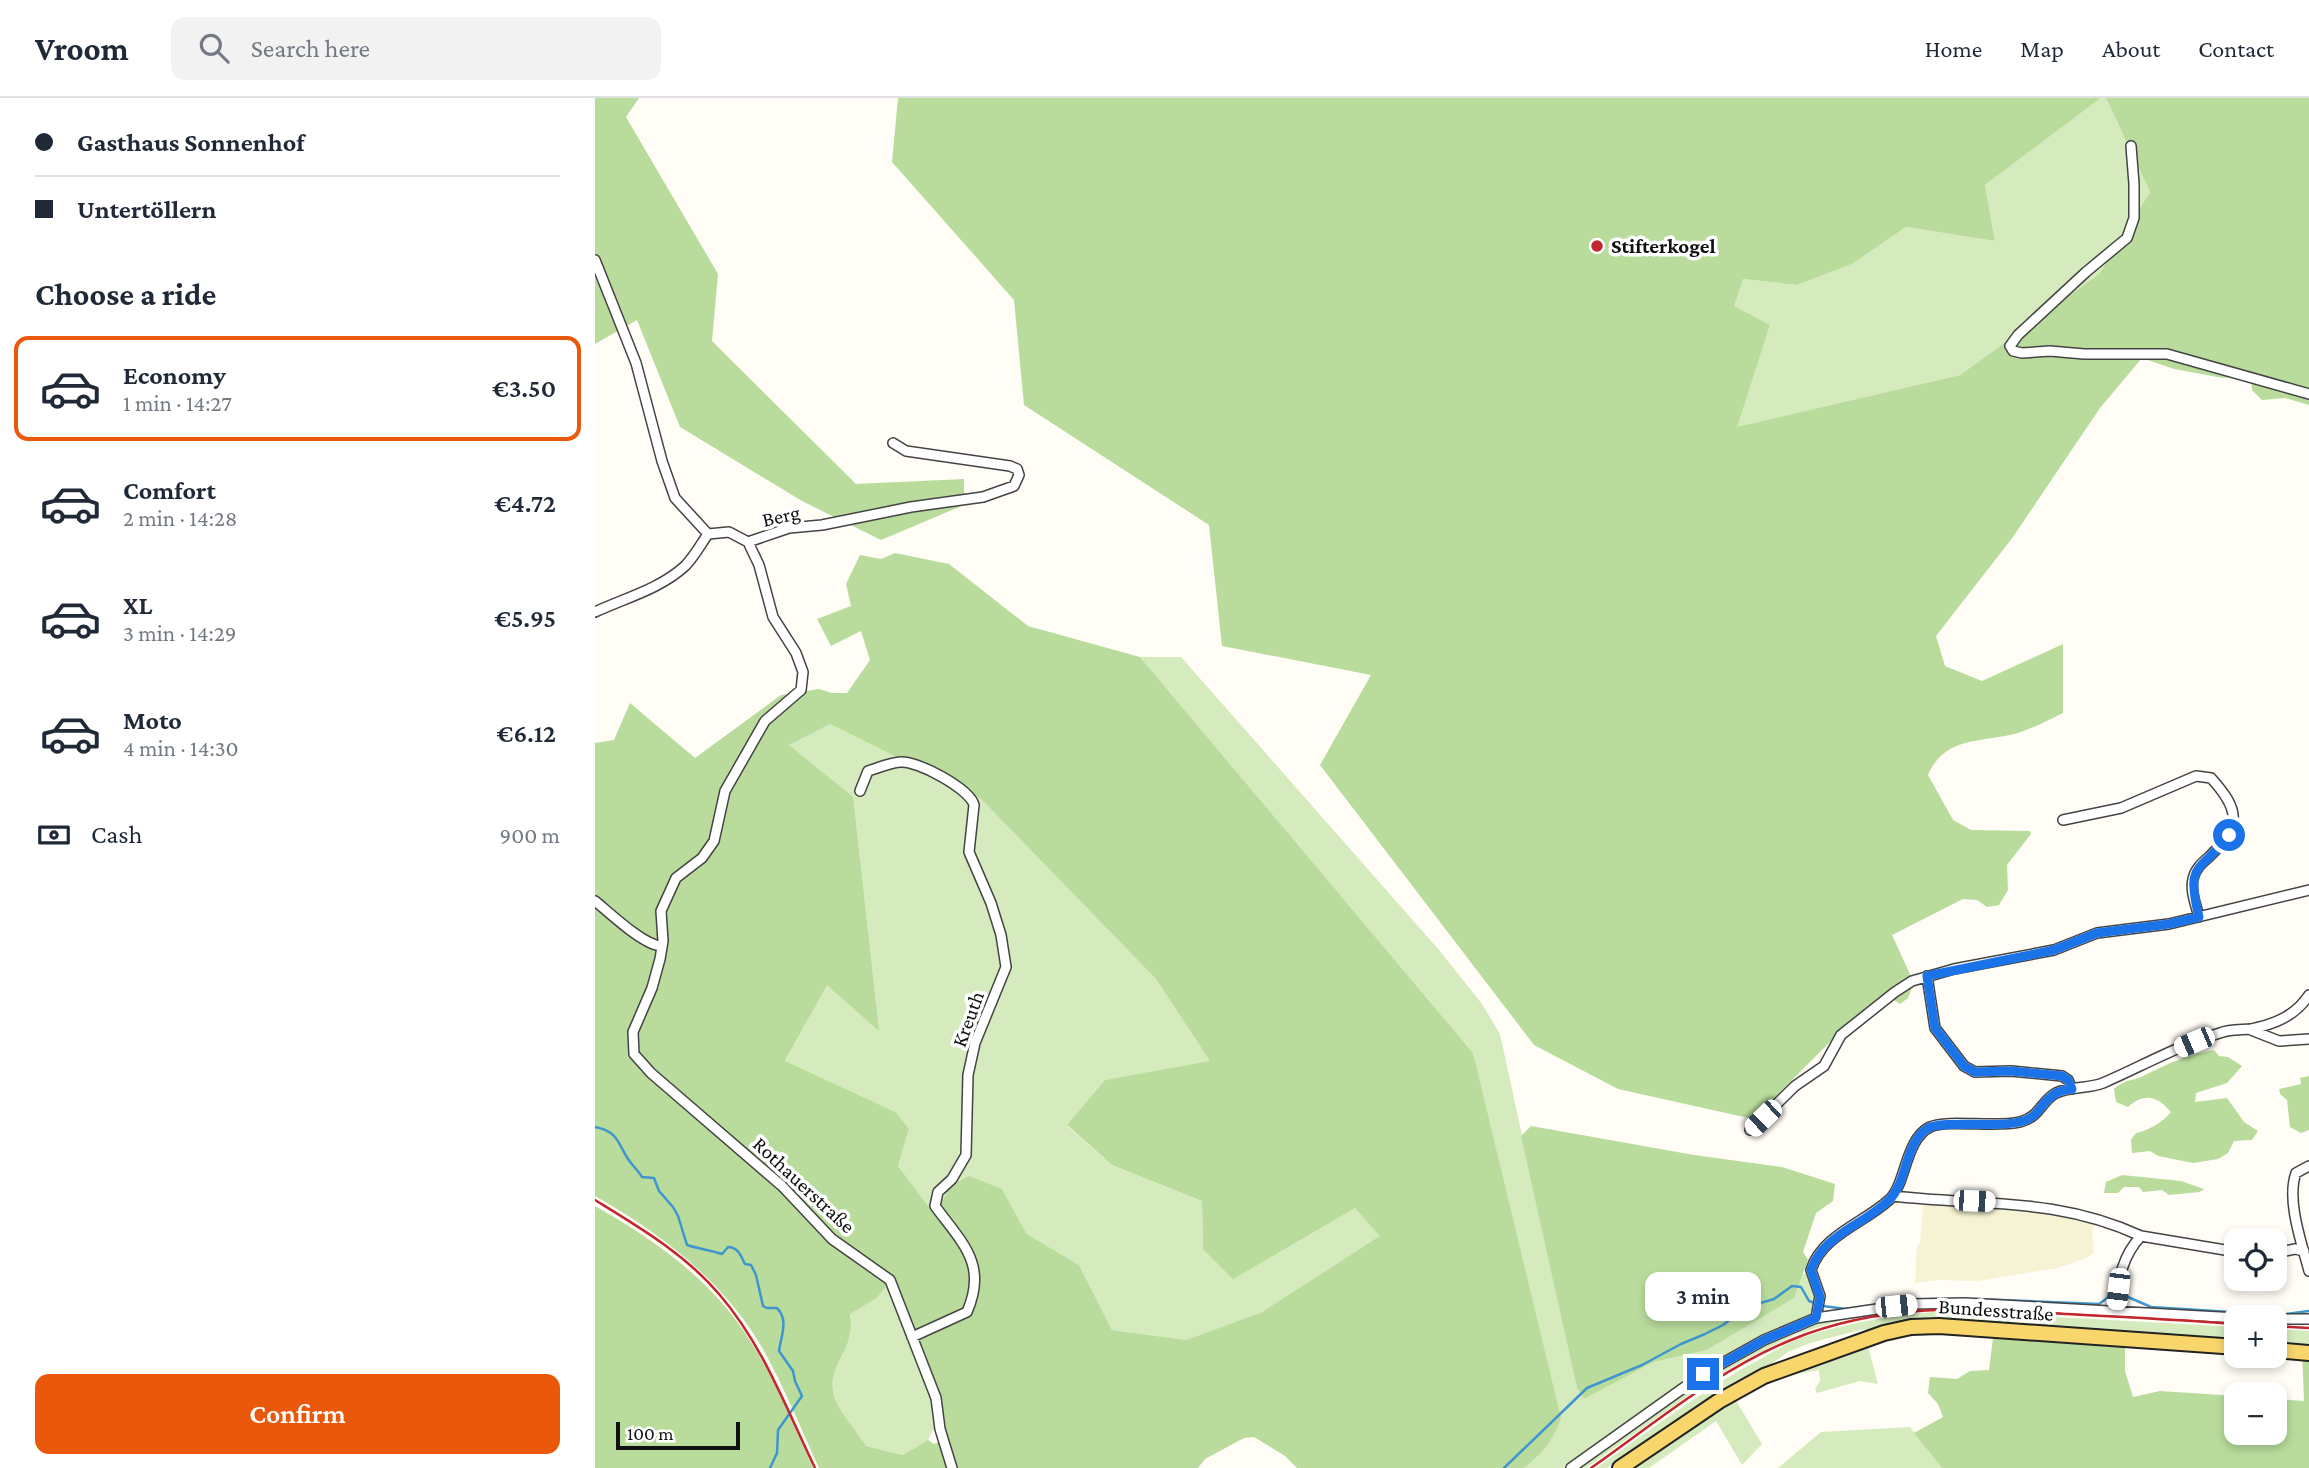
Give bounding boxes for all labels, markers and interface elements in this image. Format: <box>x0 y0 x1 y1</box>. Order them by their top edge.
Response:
search box <box>171 17 661 80</box>
icon: search <box>195 29 233 67</box>
text: Vroom <box>35 30 129 67</box>
text: Search here <box>251 34 370 63</box>
text: Home <box>1925 35 1982 62</box>
text: Map <box>2020 35 2064 62</box>
text: About <box>2102 35 2160 62</box>
text: Contact <box>2198 35 2274 62</box>
text: Gasthaus Sonnenhof <box>77 128 305 157</box>
text: Untertöllern <box>77 195 216 224</box>
place label: Stifterkogel <box>1611 234 1716 258</box>
marker: Stifterkogel <box>1589 238 1605 254</box>
text: Choose a ride <box>35 276 216 312</box>
icon: car <box>39 357 102 420</box>
text: Economy <box>123 361 226 390</box>
text: €3.50 <box>492 374 556 403</box>
text: 1 min · 14:27 <box>123 390 232 416</box>
icon: car <box>39 472 102 535</box>
text: Comfort <box>123 476 216 505</box>
text: €4.72 <box>494 489 556 518</box>
street label: Berg <box>760 500 802 532</box>
text: 2 min · 14:28 <box>123 505 237 531</box>
icon: car <box>39 587 102 650</box>
text: XL <box>123 591 152 620</box>
text: €5.95 <box>494 604 556 633</box>
text: 3 min · 14:29 <box>123 620 237 646</box>
icon: car <box>39 702 102 765</box>
text: Moto <box>123 706 182 735</box>
text: €6.12 <box>497 719 556 748</box>
text: 4 min · 14:30 <box>123 735 239 761</box>
icon: cash <box>35 816 73 854</box>
route start <box>2213 819 2245 851</box>
text: Cash <box>91 820 142 849</box>
text: 900 m <box>500 822 560 848</box>
street label: Kreuth <box>947 988 989 1050</box>
car <box>2171 1024 2218 1060</box>
car <box>1741 1096 1786 1140</box>
street label: Rothauerstraße <box>748 1132 860 1238</box>
car <box>1953 1190 1996 1212</box>
map controls <box>2224 1228 2287 1445</box>
button: locate <box>2224 1228 2287 1291</box>
car <box>2106 1267 2131 1311</box>
callout: 3 min <box>1645 1272 1761 1322</box>
text: 3 min <box>1676 1283 1730 1309</box>
car <box>1875 1293 1918 1319</box>
street label: Bundesstraße <box>1938 1294 2054 1326</box>
button: + <box>2224 1305 2287 1368</box>
route end <box>1687 1358 1719 1390</box>
button: Confirm <box>35 1374 560 1454</box>
button: − <box>2224 1382 2287 1445</box>
scale bar <box>616 1419 740 1451</box>
text: 100 m <box>627 1423 674 1444</box>

